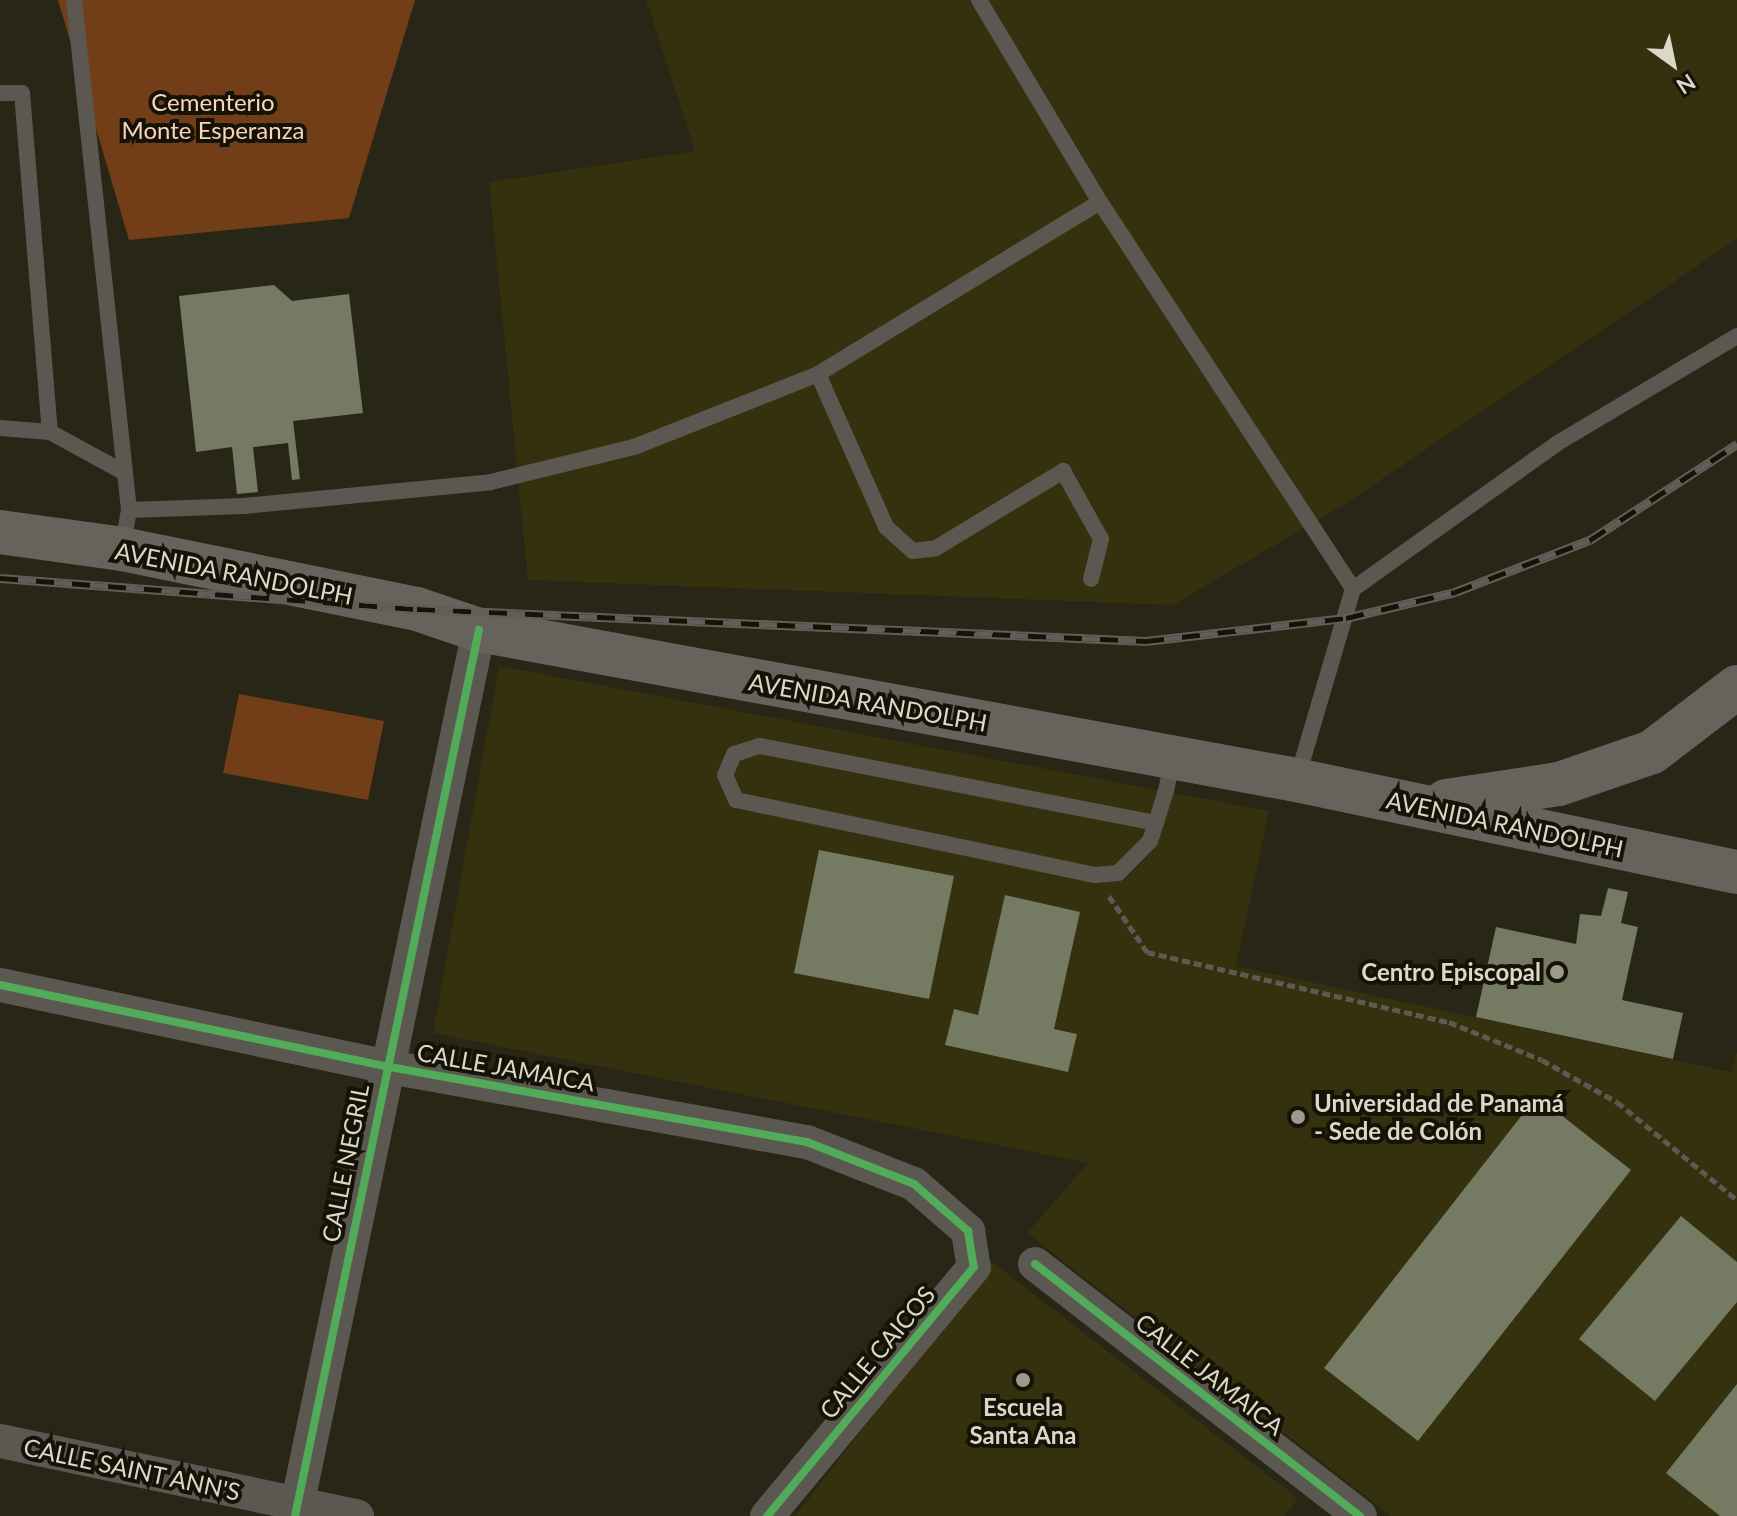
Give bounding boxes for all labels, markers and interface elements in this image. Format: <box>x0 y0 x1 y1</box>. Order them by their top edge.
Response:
north arrow <box>1633 24 1713 104</box>
text: N <box>1672 69 1701 100</box>
park label: Cementerio Monte Esperanza <box>122 88 304 144</box>
street label: AVENIDA RANDOLPH <box>112 536 356 610</box>
street label: AVENIDA RANDOLPH <box>746 667 990 737</box>
street label: AVENIDA RANDOLPH <box>1383 785 1627 863</box>
place label: Centro Episcopal <box>1361 958 1541 986</box>
marker: Centro Episcopal <box>1548 963 1566 981</box>
street label: CALLE JAMAICA <box>415 1037 597 1097</box>
street label: CALLE NEGRIL <box>316 1082 374 1244</box>
place label: Universidad de Panamá - Sede de Colón <box>1314 1089 1564 1145</box>
marker: Universidad de Panamá - Sede de Colón <box>1289 1108 1307 1126</box>
street label: CALLE CAICOS <box>813 1280 941 1424</box>
street label: CALLE JAMAICA <box>1130 1307 1290 1441</box>
marker: Escuela Santa Ana <box>1014 1371 1032 1389</box>
place label: Escuela Santa Ana <box>969 1393 1077 1449</box>
street label: CALLE SAINT ANN'S <box>20 1432 244 1506</box>

